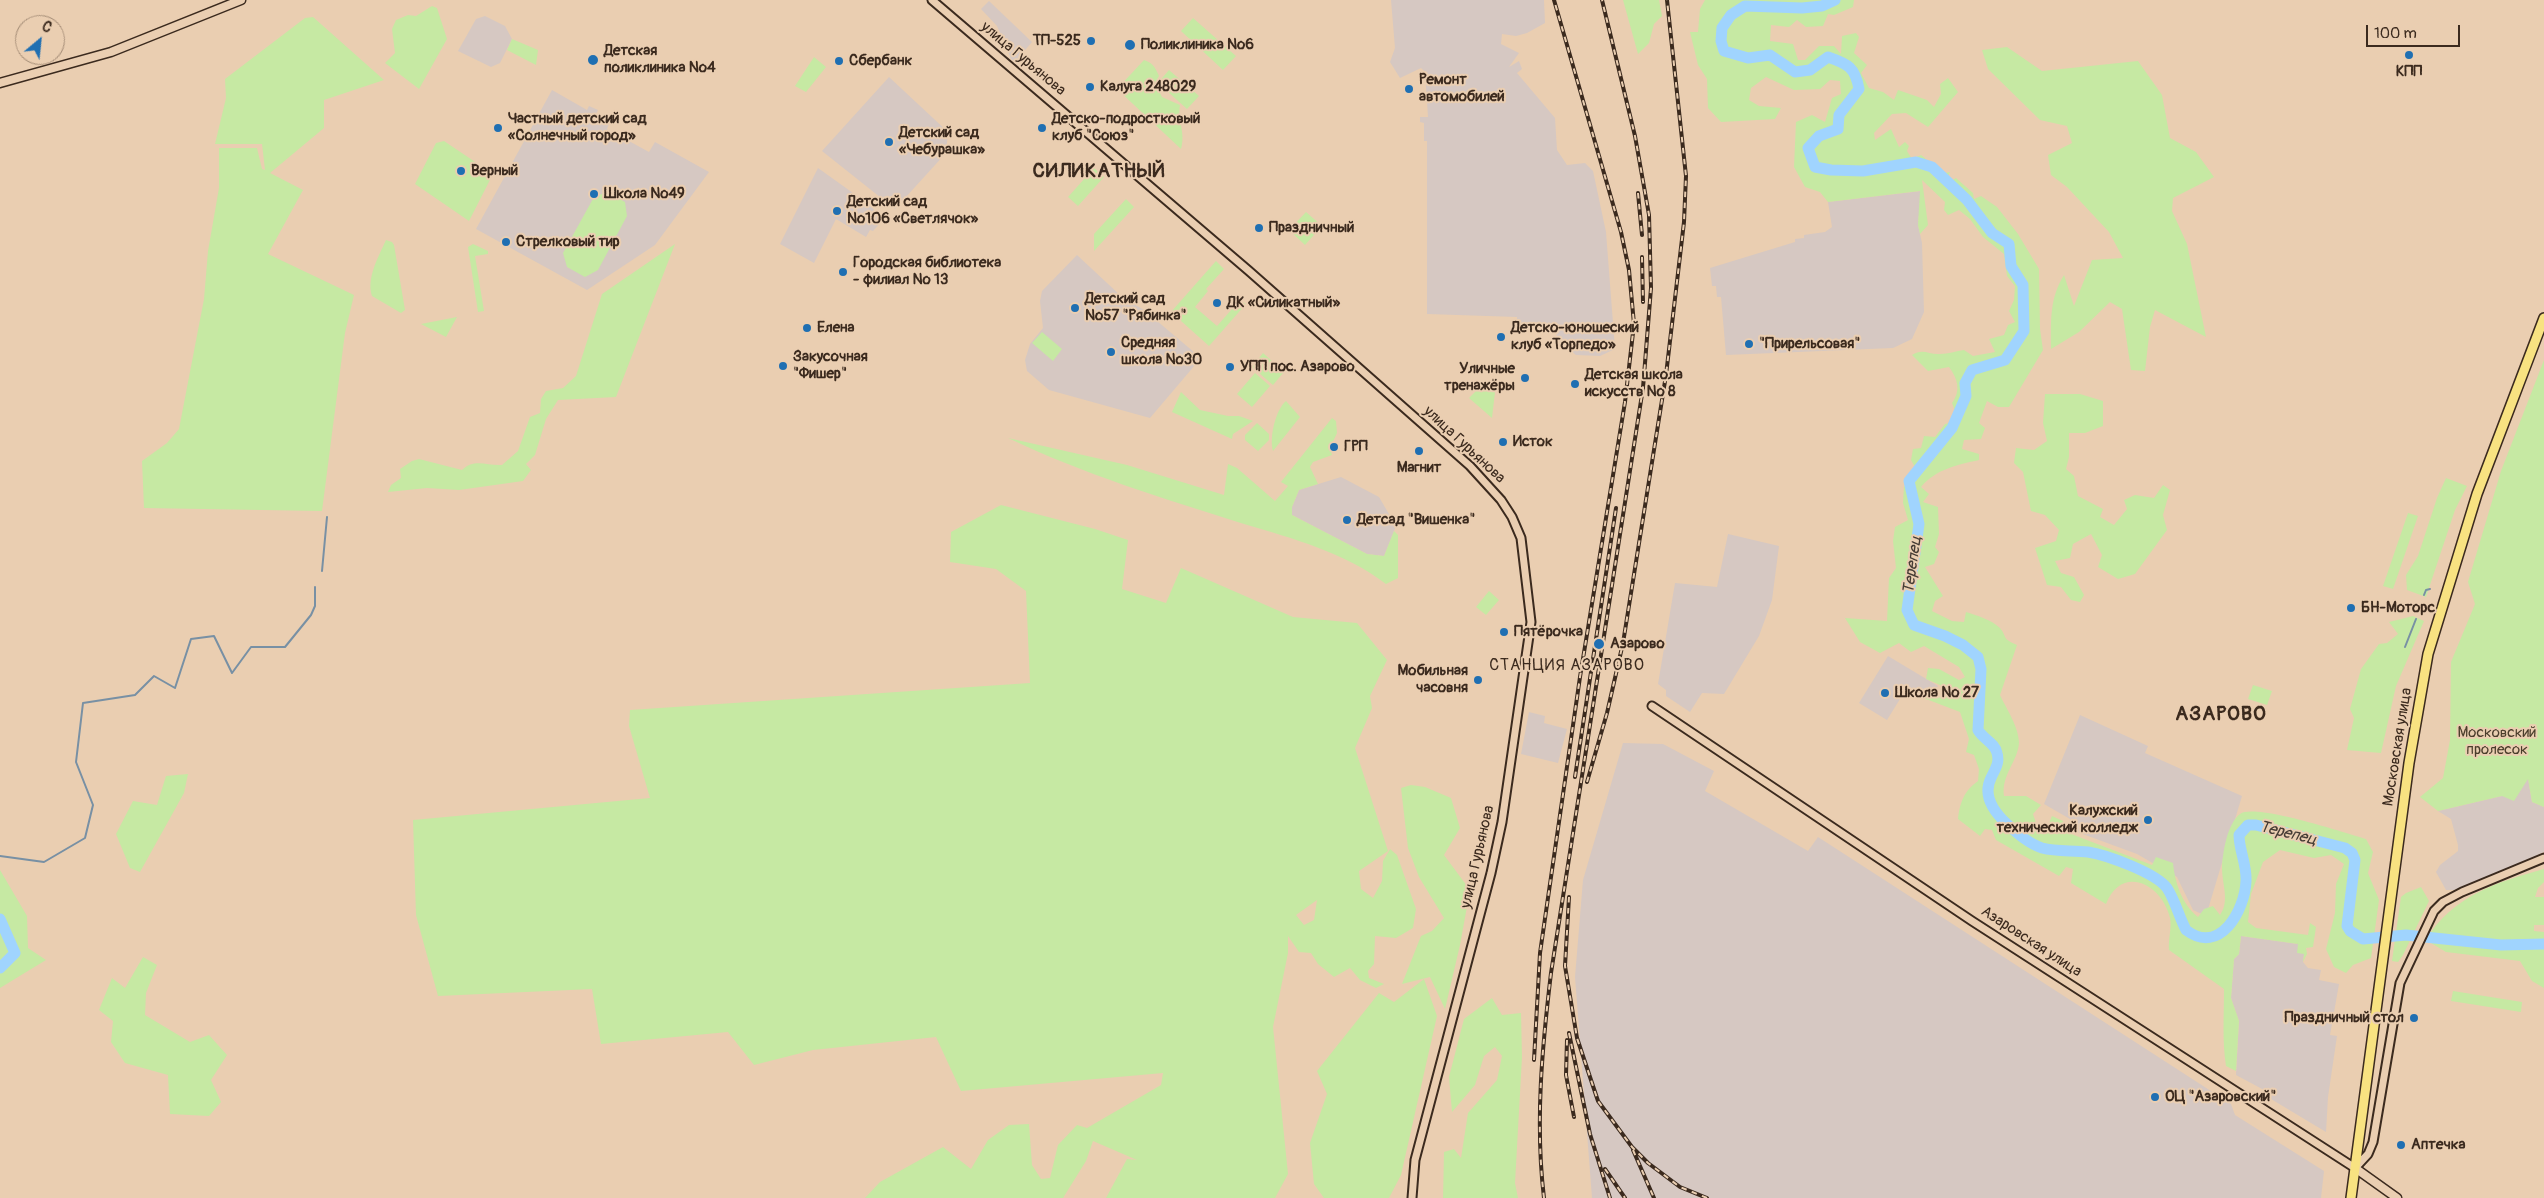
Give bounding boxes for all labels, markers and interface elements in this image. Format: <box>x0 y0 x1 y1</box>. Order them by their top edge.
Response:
north arrow <box>15 15 65 65</box>
scale bar <box>2369 15 2463 47</box>
text: С <box>39 18 55 37</box>
street label: улица Гурьянова <box>977 18 1069 100</box>
text: 100 m <box>2374 24 2417 43</box>
place label: ТП-525 <box>1033 32 1081 50</box>
marker: ТП-525 <box>1085 35 1097 47</box>
place label: Поликлиника №6 <box>1141 36 1254 54</box>
marker: Поликлиника №6 <box>1123 38 1137 52</box>
place label: Детская поликлиника №4 <box>604 42 716 77</box>
marker: КПП <box>2403 49 2415 61</box>
place label: Сбербанк <box>849 52 912 70</box>
marker: Детская поликлиника №4 <box>586 53 600 67</box>
marker: Сбербанк <box>833 55 845 67</box>
place label: КПП <box>2396 63 2422 81</box>
place label: Ремонт автомобилей <box>1419 71 1505 106</box>
place label: Калуга 248029 <box>1100 78 1196 96</box>
marker: Калуга 248029 <box>1084 81 1096 93</box>
marker: Ремонт автомобилей <box>1403 83 1415 95</box>
place label: Частный детский сад «Солнечный город» <box>508 110 646 145</box>
place label: Детско-подростковый клуб "Союз" <box>1052 110 1200 145</box>
marker: Частный детский сад «Солнечный город» <box>492 122 504 134</box>
marker: Детско-подростковый клуб "Союз" <box>1036 122 1048 134</box>
place label: Детский сад «Чебурашка» <box>899 124 985 159</box>
marker: Детский сад «Чебурашка» <box>883 136 895 148</box>
district label: СИЛИКАТНЫЙ <box>1031 160 1167 184</box>
place label: Верный <box>471 162 518 180</box>
marker: Верный <box>455 165 467 177</box>
place label: Школа №49 <box>604 185 685 203</box>
marker: Школа №49 <box>588 188 600 200</box>
place label: Детский сад №106 «Светлячок» <box>847 193 978 228</box>
marker: Детский сад №106 «Светлячок» <box>831 205 843 217</box>
place label: Праздничный <box>1269 219 1354 237</box>
marker: Праздничный <box>1253 222 1265 234</box>
place label: Стрелковый тир <box>516 233 620 251</box>
marker: Стрелковый тир <box>500 236 512 248</box>
place label: Городская библиотека - филиал № 13 <box>853 254 1001 289</box>
marker: Городская библиотека - филиал № 13 <box>837 266 849 278</box>
place label: Детский сад №57 "Рябинка" <box>1085 290 1187 325</box>
place label: ДК «Силикатный» <box>1227 294 1340 312</box>
marker: ДК «Силикатный» <box>1211 297 1223 309</box>
marker: Детский сад №57 "Рябинка" <box>1069 302 1081 314</box>
place label: Елена <box>817 319 855 337</box>
place label: Детско-юношеский клуб «Торпедо» <box>1511 319 1639 354</box>
marker: Елена <box>801 322 813 334</box>
marker: Детско-юношеский клуб «Торпедо» <box>1495 331 1507 343</box>
place label: Средняя школа №30 <box>1121 334 1202 369</box>
place label: "Прирельсовая" <box>1759 335 1860 353</box>
marker: "Прирельсовая" <box>1743 338 1755 350</box>
marker: Средняя школа №30 <box>1105 346 1117 358</box>
place label: Закусочная "Фишер" <box>793 348 868 383</box>
place label: УПП пос. Азарово <box>1240 358 1355 376</box>
marker: Закусочная "Фишер" <box>777 360 789 372</box>
place label: Уличные тренажёры <box>1444 360 1515 395</box>
marker: УПП пос. Азарово <box>1224 361 1236 373</box>
place label: Детская школа искусств № 8 <box>1585 366 1683 401</box>
marker: Уличные тренажёры <box>1519 372 1531 384</box>
marker: Детская школа искусств № 8 <box>1569 378 1581 390</box>
street label: улица Гурьянова <box>1419 403 1509 487</box>
place label: Исток <box>1513 433 1553 451</box>
marker: Исток <box>1497 436 1509 448</box>
place label: ГРП <box>1344 438 1368 456</box>
marker: ГРП <box>1328 441 1340 453</box>
marker: Магнит <box>1413 445 1425 457</box>
place label: Магнит <box>1397 459 1441 477</box>
place label: Детсад "Вишенка" <box>1357 511 1475 529</box>
marker: Детсад "Вишенка" <box>1341 514 1353 526</box>
water label: Терепец <box>1899 535 1927 595</box>
place label: БН-Моторс <box>2361 599 2435 617</box>
marker: БН-Моторс <box>2345 602 2357 614</box>
place label: Пятёрочка <box>1514 623 1583 641</box>
marker: Пятёрочка <box>1498 626 1510 638</box>
place label: Азарово <box>1610 635 1665 653</box>
marker: Азарово <box>1592 637 1606 651</box>
district label: СТАНЦИЯ АЗАРОВО <box>1487 656 1647 676</box>
place label: Мобильная часовня <box>1398 662 1468 697</box>
marker: Мобильная часовня <box>1472 674 1484 686</box>
place label: Школа № 27 <box>1895 684 1979 702</box>
marker: Школа № 27 <box>1879 687 1891 699</box>
street label: Московская улица <box>2380 687 2416 807</box>
district label: АЗАРОВО <box>2174 703 2268 727</box>
park label: Московский пролесок <box>2458 724 2536 759</box>
place label: Калужский технический колледж <box>1996 802 2138 837</box>
street label: улица Гурьянова <box>1457 804 1499 910</box>
marker: Калужский технический колледж <box>2142 814 2154 826</box>
water label: Терепец <box>2257 818 2319 850</box>
street label: Азаровская улица <box>1977 903 2085 981</box>
place label: Праздничный стол <box>2285 1009 2404 1027</box>
marker: Праздничный стол <box>2408 1012 2420 1024</box>
place label: ОЦ "Азаровский" <box>2165 1088 2276 1106</box>
marker: ОЦ "Азаровский" <box>2149 1091 2161 1103</box>
place label: Аптечка <box>2411 1136 2466 1154</box>
marker: Аптечка <box>2395 1139 2407 1151</box>

